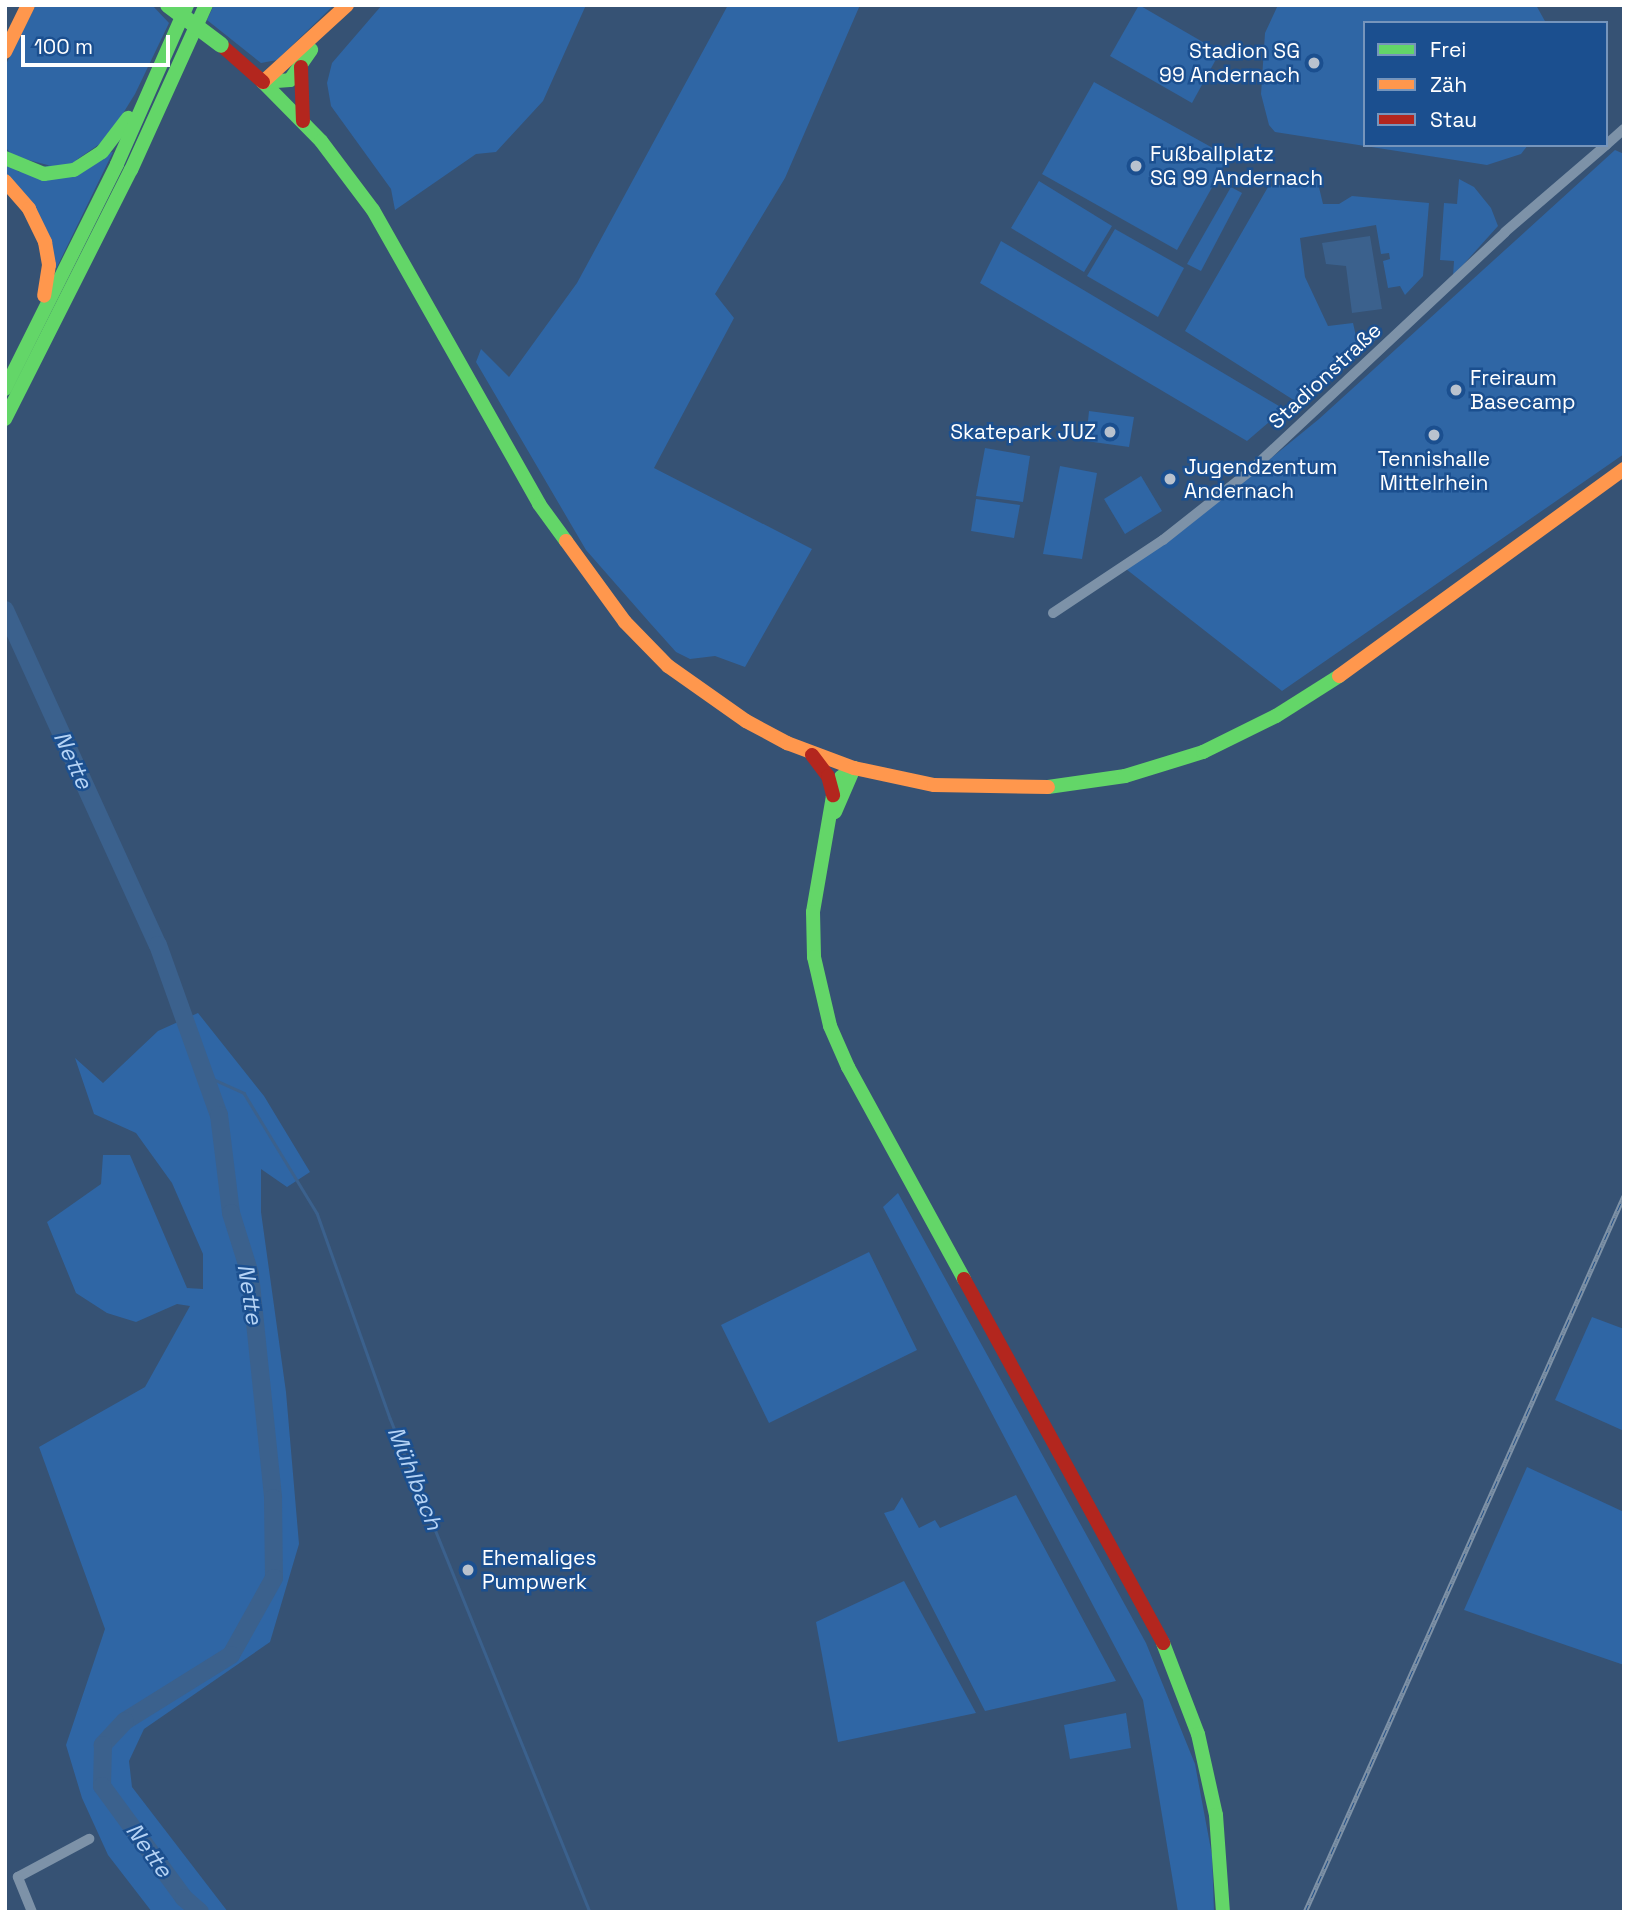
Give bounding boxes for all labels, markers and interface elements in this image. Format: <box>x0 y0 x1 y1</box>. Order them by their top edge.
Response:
scale bar <box>24 21 173 65</box>
legend <box>1363 21 1608 147</box>
text: 100 m <box>34 33 93 60</box>
text: Frei <box>1430 36 1466 63</box>
place label: Stadion SG 99 Andernach <box>1159 38 1300 88</box>
marker: Stadion SG 99 Andernach <box>1306 55 1322 71</box>
text: Zäh <box>1430 71 1467 98</box>
text: Stau <box>1430 106 1477 133</box>
place label: Fußballplatz SG 99 Andernach <box>1150 141 1323 191</box>
marker: Fußballplatz SG 99 Andernach <box>1128 158 1144 174</box>
street label: Stadionstraße <box>1264 318 1386 434</box>
place label: Freiraum Basecamp <box>1470 365 1576 415</box>
marker: Freiraum Basecamp <box>1448 382 1464 398</box>
place label: Skatepark JUZ <box>950 419 1096 445</box>
marker: Skatepark JUZ <box>1102 424 1118 440</box>
marker: Tennishalle Mittelrhein <box>1426 427 1442 443</box>
place label: Tennishalle Mittelrhein <box>1378 446 1490 496</box>
place label: Jugendzentum Andernach <box>1184 454 1337 504</box>
marker: Jugendzentum Andernach <box>1162 471 1178 487</box>
water label: Nette <box>48 727 98 793</box>
water label: Nette <box>232 1262 268 1326</box>
water label: Mühlbach <box>382 1422 448 1534</box>
place label: Ehemaliges Pumpwerk <box>482 1545 597 1595</box>
marker: Ehemaliges Pumpwerk <box>460 1562 476 1578</box>
water label: Nette <box>120 1817 178 1883</box>

